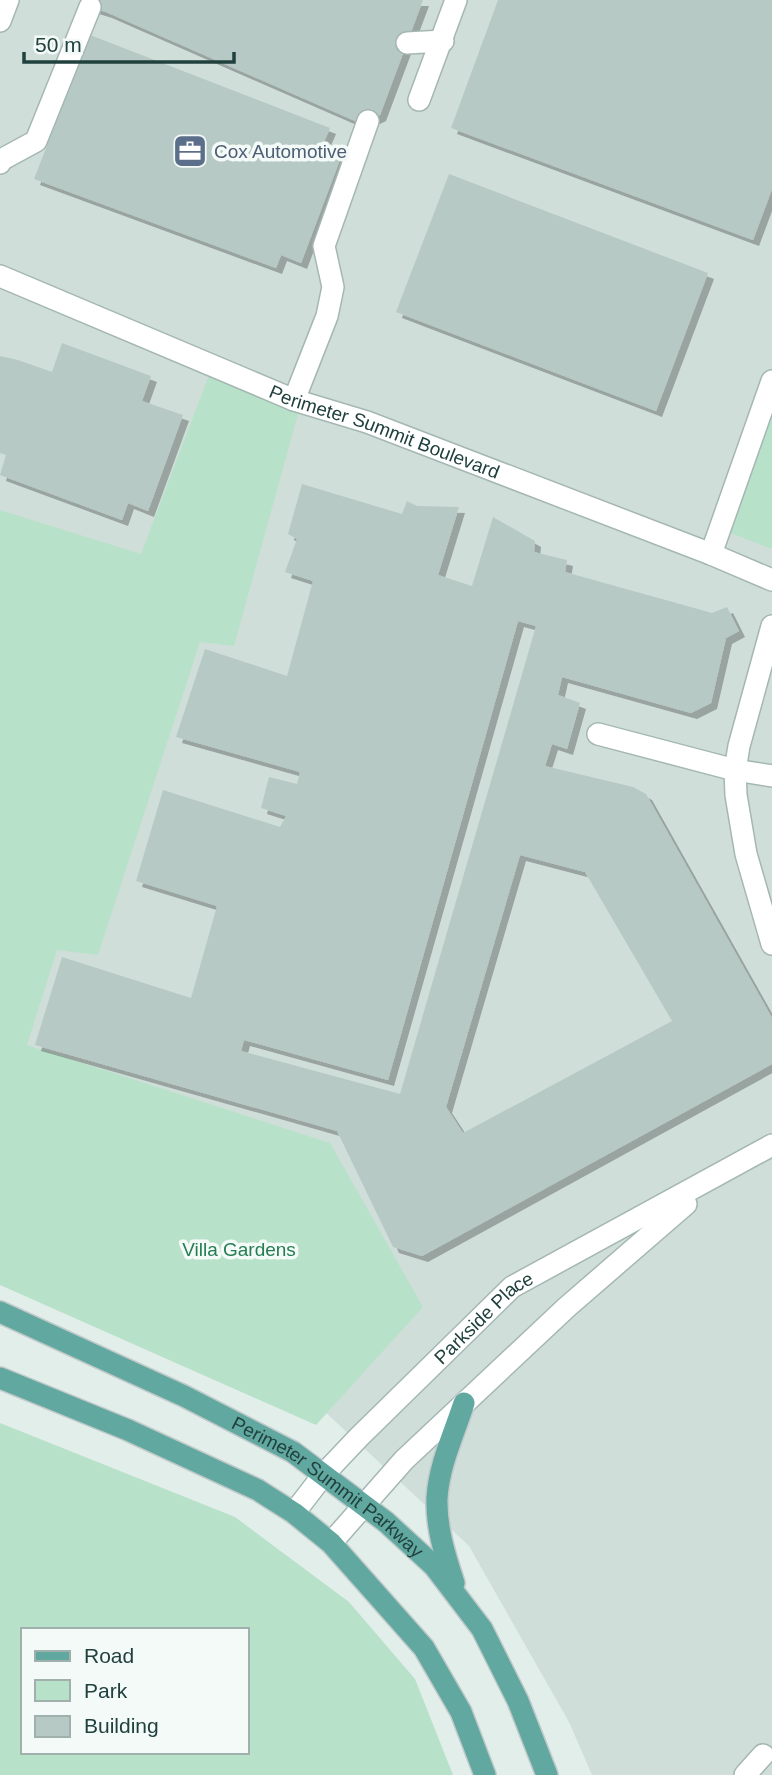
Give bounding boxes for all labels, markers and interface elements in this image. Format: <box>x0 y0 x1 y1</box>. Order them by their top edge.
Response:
scale bar <box>24 21 234 65</box>
text: 50 m <box>35 33 82 56</box>
office icon: Cox Automotive <box>171 132 209 170</box>
place label: Cox Automotive <box>214 141 347 162</box>
street label: Perimeter Summit Boulevard <box>266 380 503 482</box>
park label: Villa Gardens <box>182 1239 296 1260</box>
street label: Parkside Place <box>430 1267 536 1368</box>
street label: Perimeter Summit Parkway <box>229 1412 428 1562</box>
legend <box>21 1628 248 1754</box>
text: Road <box>84 1644 134 1667</box>
text: Park <box>84 1679 128 1702</box>
text: Building <box>84 1714 159 1737</box>

